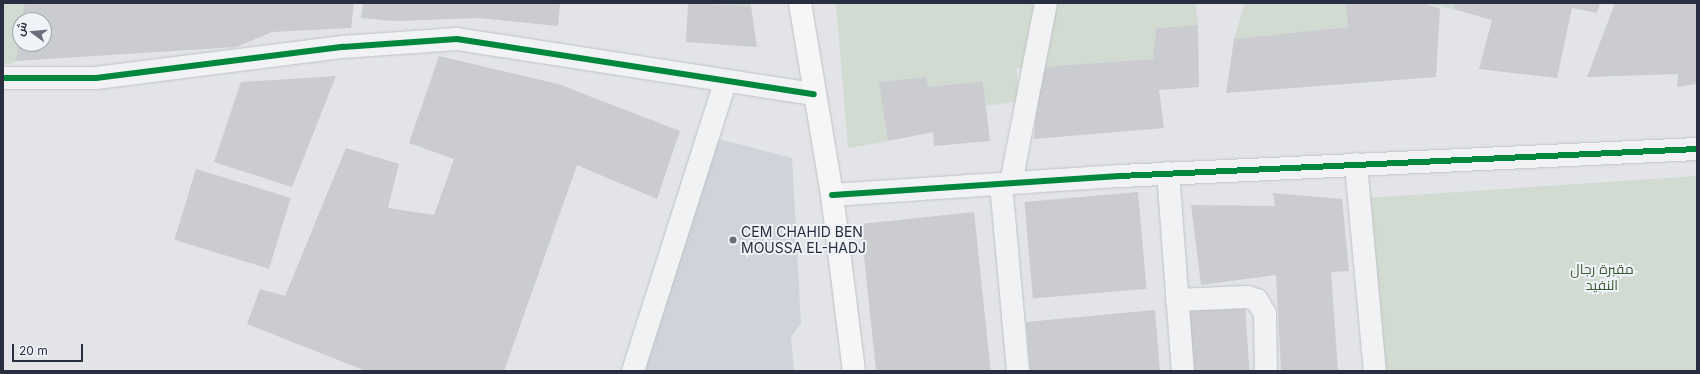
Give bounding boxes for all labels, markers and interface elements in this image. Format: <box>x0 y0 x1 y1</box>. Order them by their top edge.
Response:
north arrow <box>12 12 52 52</box>
text: ش <box>13 20 30 38</box>
place label: CEM CHAHID BEN MOUSSA EL-HADJ <box>741 224 866 256</box>
marker: CEM CHAHID BEN MOUSSA EL-HADJ <box>728 235 738 245</box>
park label: مقبرة رجال النفيد <box>1570 261 1634 294</box>
scale bar <box>14 336 85 362</box>
text: 20 m <box>19 343 48 358</box>

